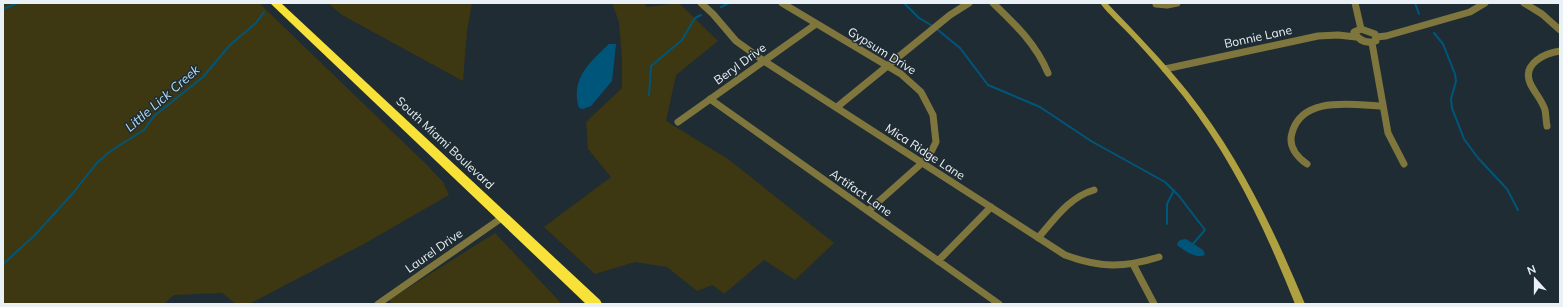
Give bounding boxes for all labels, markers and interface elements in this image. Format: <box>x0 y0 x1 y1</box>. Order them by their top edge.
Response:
street label: Bonnie Lane <box>1223 22 1293 51</box>
street label: Gypsum Drive <box>845 24 919 78</box>
street label: Beryl Drive <box>711 40 769 88</box>
water label: Little Lick Creek <box>121 61 203 135</box>
street label: South Miami Boulevard <box>393 93 498 192</box>
street label: Mica Ridge Lane <box>883 120 968 183</box>
street label: Artifact Lane <box>827 166 895 219</box>
street label: Laurel Drive <box>402 225 465 276</box>
north arrow <box>1515 259 1555 299</box>
text: N <box>1525 262 1538 278</box>

